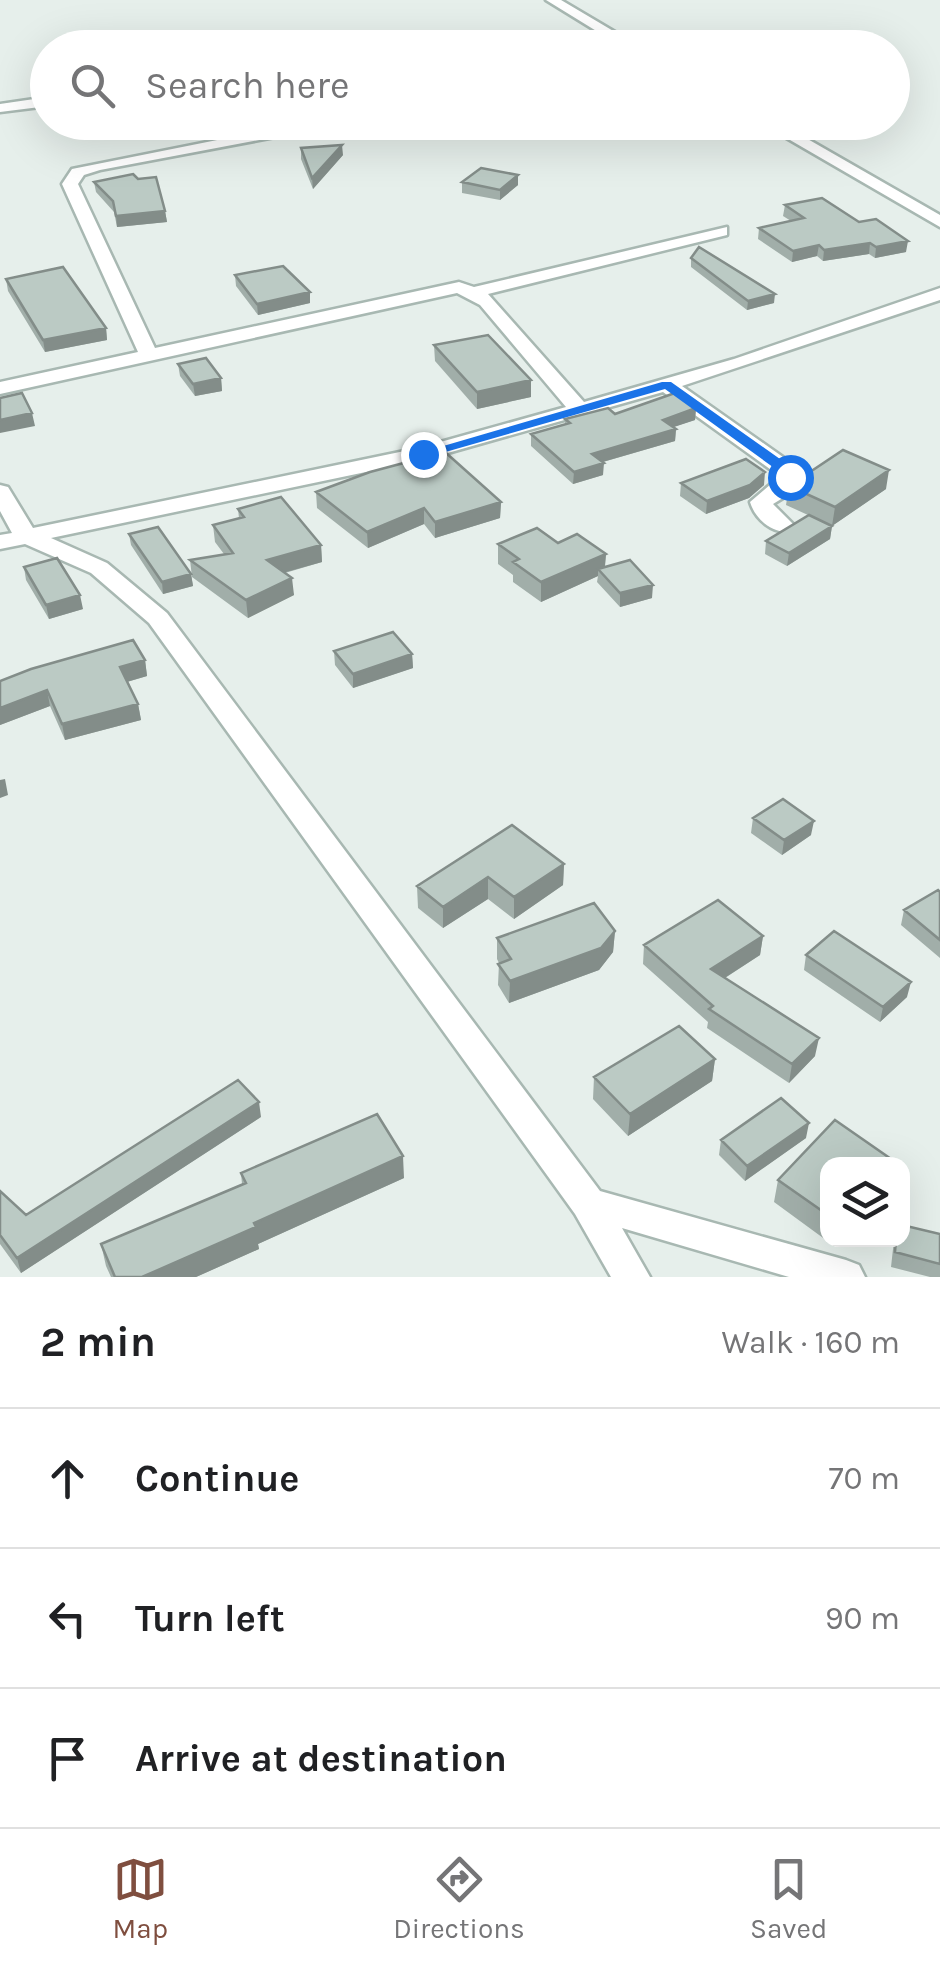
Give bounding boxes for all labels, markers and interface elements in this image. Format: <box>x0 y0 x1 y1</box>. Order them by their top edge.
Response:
search box <box>30 30 910 140</box>
icon: search <box>65 58 120 113</box>
text: Search here <box>145 63 349 108</box>
route end <box>401 432 447 478</box>
route start <box>768 455 814 501</box>
map controls <box>820 1157 910 1247</box>
button: layers <box>820 1157 910 1247</box>
text: 2 min <box>40 1317 156 1367</box>
text: Walk · 160 m <box>721 1324 900 1361</box>
icon: ahead <box>40 1451 95 1506</box>
text: Continue <box>135 1456 299 1501</box>
text: 70 m <box>828 1460 900 1497</box>
icon: left <box>40 1591 95 1646</box>
text: Turn left <box>135 1596 285 1641</box>
text: 90 m <box>825 1600 900 1637</box>
icon: arrive <box>40 1731 95 1786</box>
text: Arrive at destination <box>135 1736 507 1781</box>
tab: Map <box>113 1852 168 1945</box>
tab: Directions <box>393 1852 525 1945</box>
tab: Saved <box>750 1852 827 1945</box>

